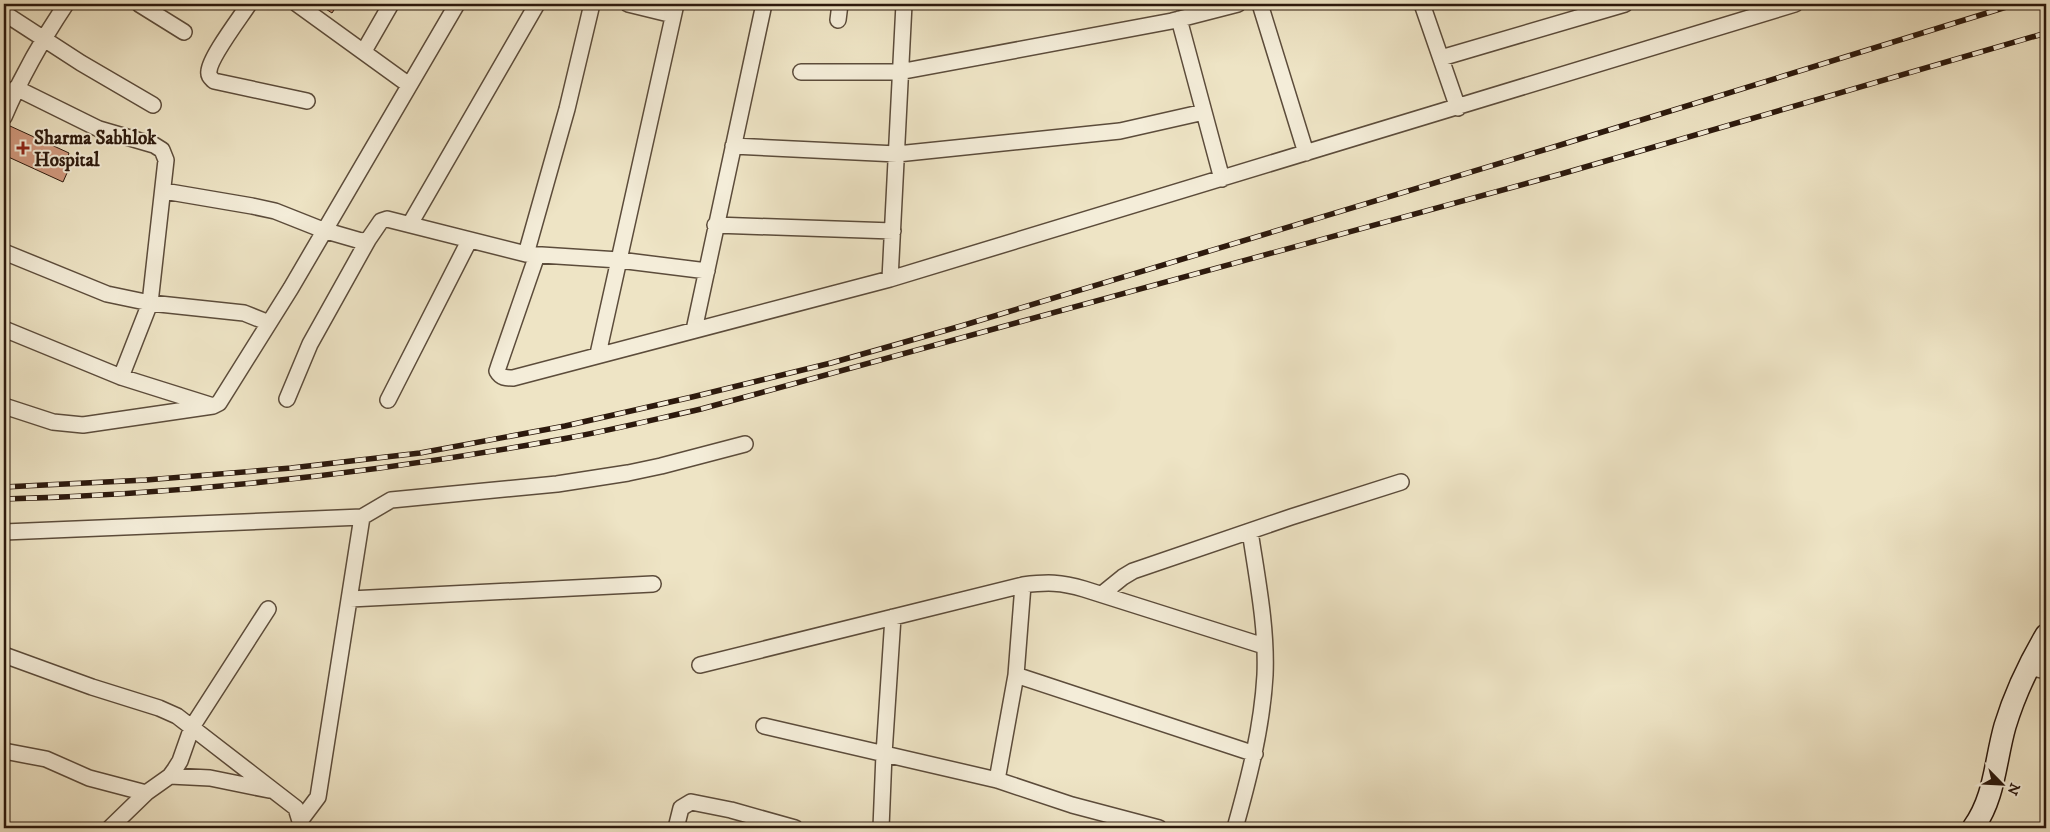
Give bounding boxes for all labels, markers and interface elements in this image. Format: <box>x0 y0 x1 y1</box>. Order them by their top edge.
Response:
place label: Sharma Sabhlok Hospital <box>34 127 157 172</box>
marker: Sharma Sabhlok Hospital <box>16 141 30 155</box>
north arrow <box>1978 760 2028 810</box>
text: N <box>2002 780 2024 798</box>

